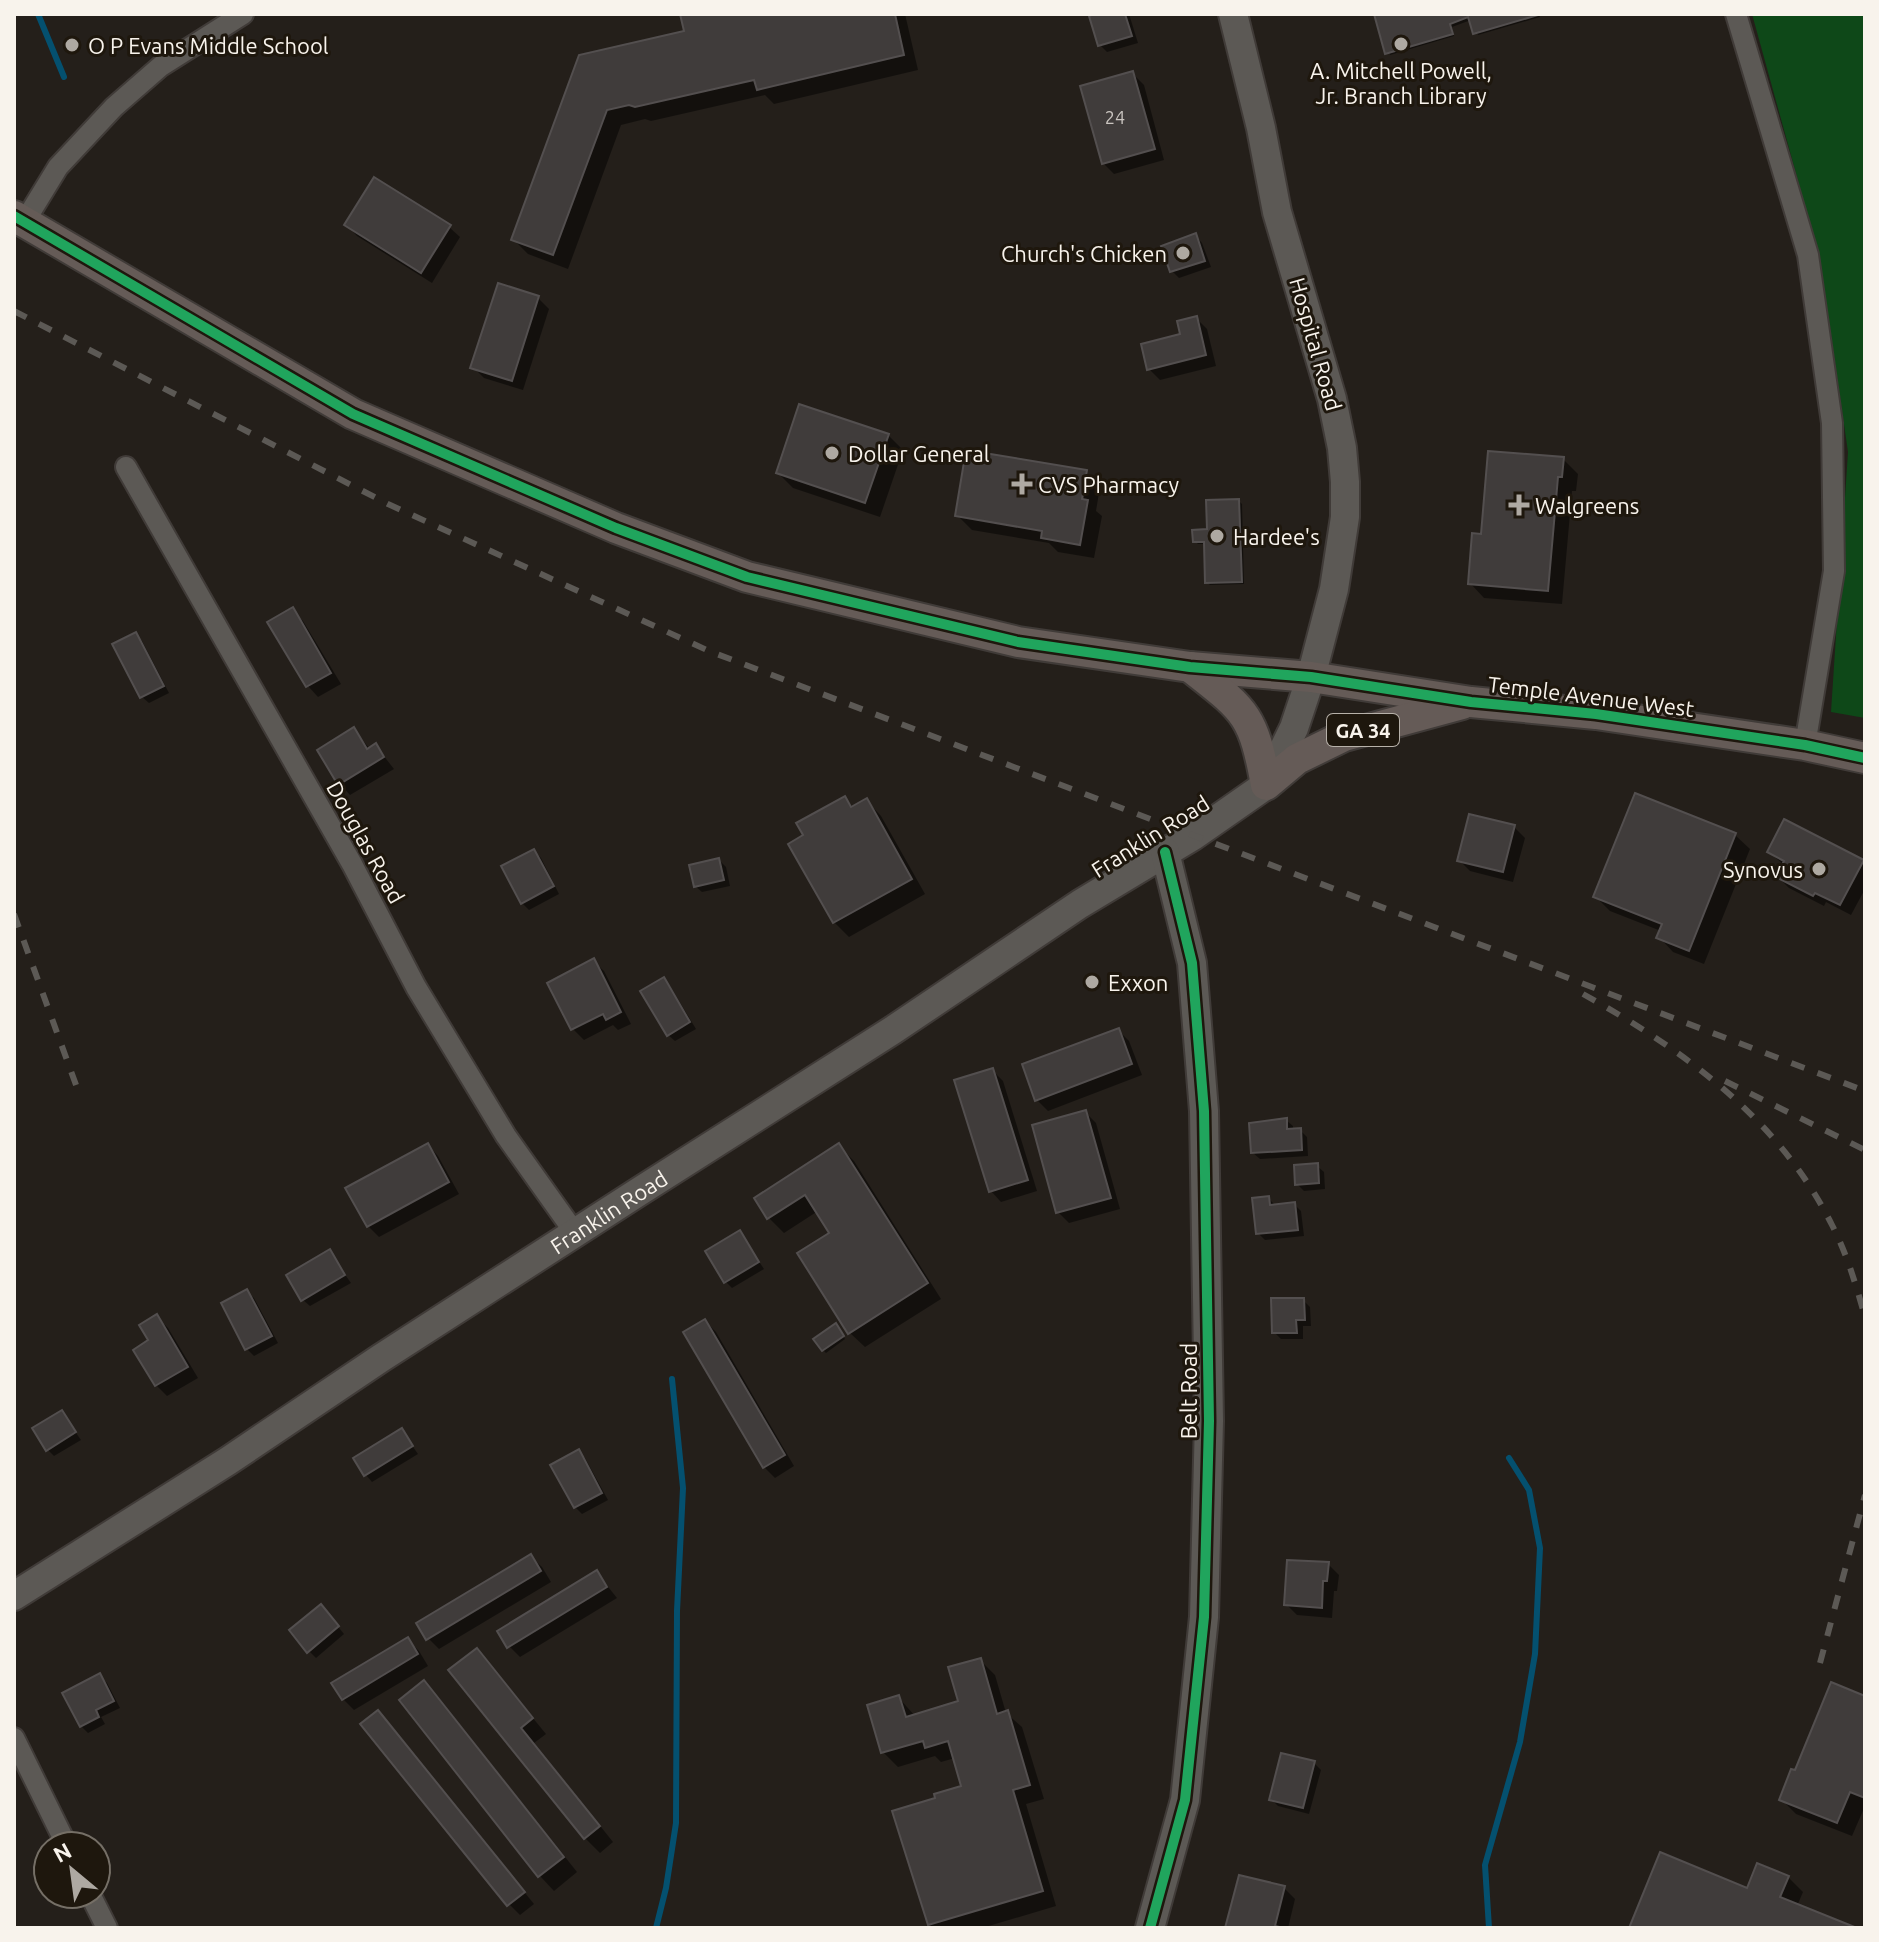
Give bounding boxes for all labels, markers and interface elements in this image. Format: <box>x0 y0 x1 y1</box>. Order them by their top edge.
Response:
place label: O P Evans Middle School <box>88 33 329 58</box>
marker: A. Mitchell Powell, Jr. Branch Library <box>1392 35 1410 53</box>
marker: O P Evans Middle School <box>63 36 81 54</box>
place label: A. Mitchell Powell, Jr. Branch Library <box>1310 58 1492 108</box>
house number: 24 <box>1105 107 1125 127</box>
place label: Church's Chicken <box>1001 241 1167 266</box>
marker: Church's Chicken <box>1174 244 1192 262</box>
street label: Hospital Road <box>1285 275 1347 413</box>
place label: Dollar General <box>848 441 990 466</box>
marker: Dollar General <box>823 444 841 462</box>
place label: CVS Pharmacy <box>1038 472 1180 497</box>
marker: CVS Pharmacy <box>1013 475 1031 493</box>
place label: Walgreens <box>1535 493 1639 518</box>
marker: Walgreens <box>1510 496 1528 514</box>
place label: Hardee's <box>1233 524 1320 549</box>
marker: Hardee's <box>1208 527 1226 545</box>
street label: Temple Avenue West <box>1486 671 1696 721</box>
road number: GA 34 <box>1327 714 1399 746</box>
street label: Douglas Road <box>322 776 410 908</box>
street label: Franklin Road <box>1087 790 1213 882</box>
place label: Synovus <box>1723 857 1803 882</box>
marker: Synovus <box>1810 860 1828 878</box>
place label: Exxon <box>1108 970 1168 995</box>
marker: Exxon <box>1083 973 1101 991</box>
street label: Franklin Road <box>545 1165 671 1258</box>
street label: Belt Road <box>1176 1343 1201 1439</box>
north arrow <box>32 1830 112 1910</box>
text: N <box>49 1837 75 1867</box>

